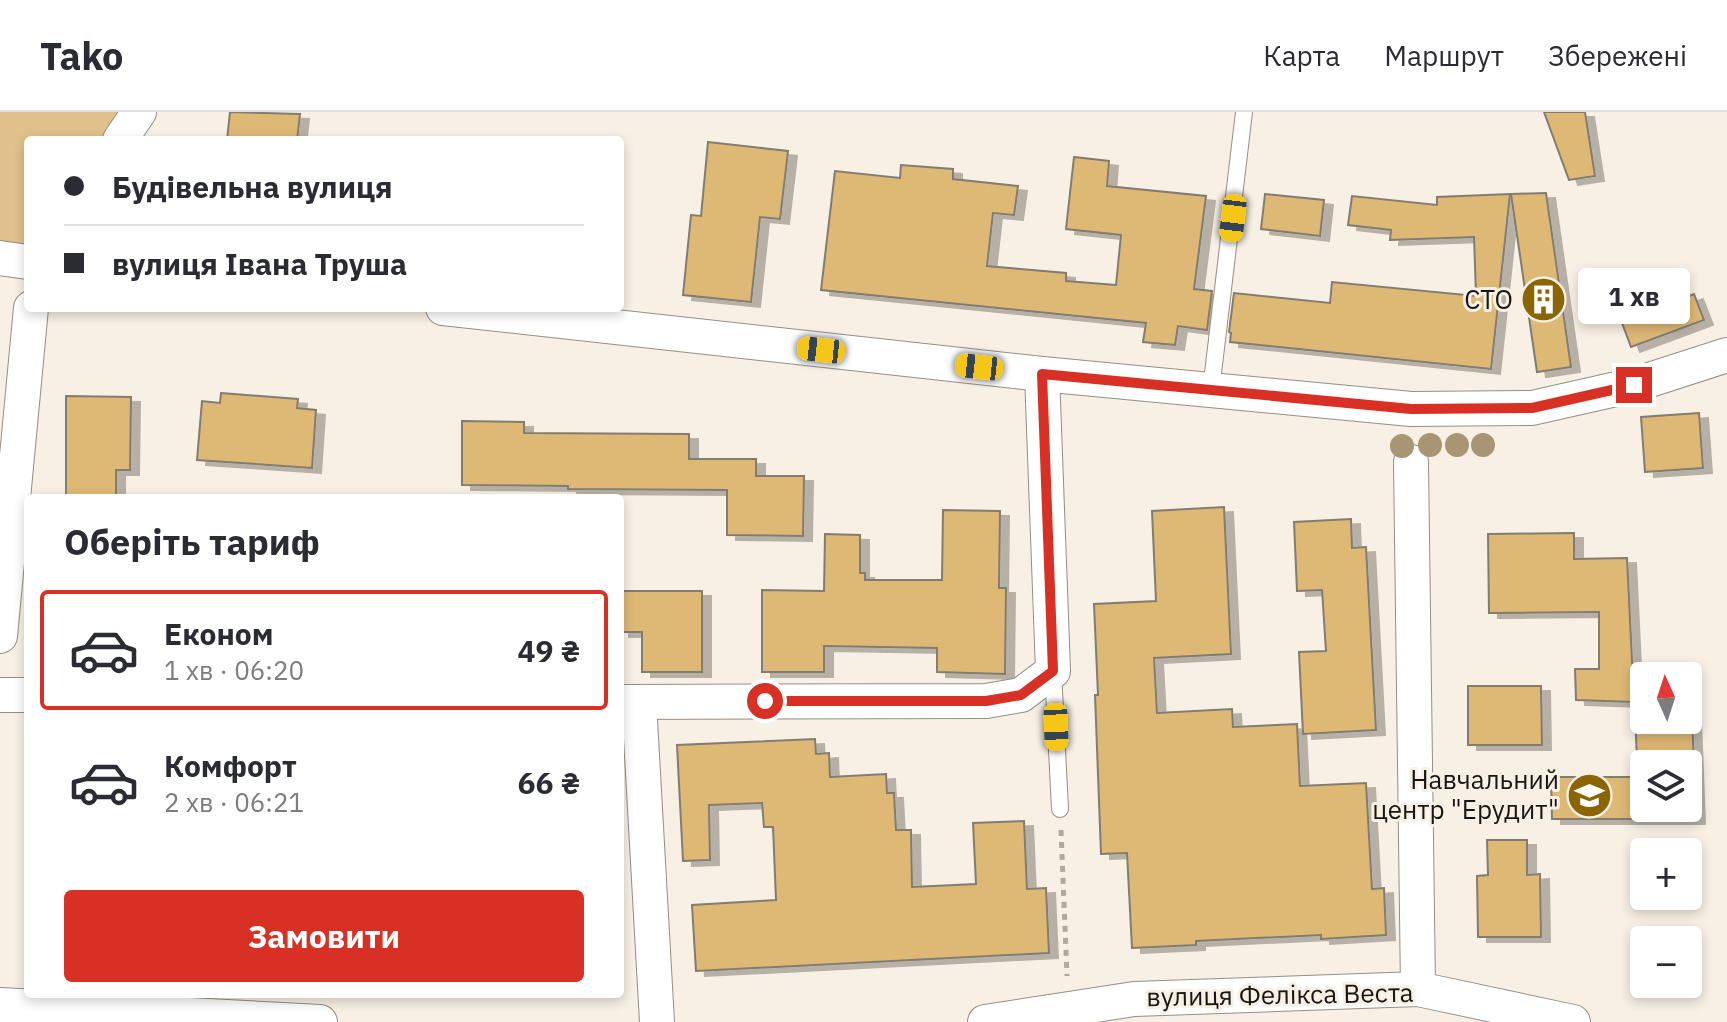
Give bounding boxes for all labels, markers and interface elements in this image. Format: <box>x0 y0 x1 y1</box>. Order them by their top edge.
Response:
text: Tako <box>40 31 124 80</box>
text: Карта <box>1263 37 1340 74</box>
text: Маршрут <box>1384 37 1504 74</box>
text: Збережені <box>1548 37 1687 74</box>
text: Будівельна вулиця <box>112 167 393 206</box>
car <box>1218 193 1248 243</box>
text: вулиця Івана Труша <box>112 244 407 283</box>
callout: 1 хв <box>1578 269 1690 325</box>
building icon: СТО <box>1520 276 1568 324</box>
text: 1 хв <box>1608 279 1660 313</box>
place label: СТО <box>1464 282 1513 316</box>
car <box>796 336 846 364</box>
car <box>954 353 1004 381</box>
route end <box>1616 367 1652 403</box>
text: Оберіть тариф <box>64 518 320 565</box>
icon: car <box>68 614 140 686</box>
text: Економ <box>164 614 274 653</box>
text: 49 ₴ <box>518 631 580 670</box>
text: 1 хв · 06:20 <box>164 653 304 687</box>
north arrow <box>1630 662 1702 734</box>
map controls <box>1630 662 1702 998</box>
route start <box>747 683 783 719</box>
car <box>1043 703 1069 751</box>
icon: car <box>68 746 140 818</box>
text: Комфорт <box>164 746 297 785</box>
button: layers <box>1630 750 1702 822</box>
place label: Навчальний центр "Ерудит" <box>1372 762 1559 826</box>
text: 66 ₴ <box>518 763 580 802</box>
school or university icon: Навчальний центр "Ерудит" <box>1566 771 1614 819</box>
text: 2 хв · 06:21 <box>164 785 304 819</box>
button: + <box>1630 838 1702 910</box>
button: Замовити <box>64 890 584 982</box>
button: − <box>1630 926 1702 998</box>
street label: вулиця Фелікса Веста <box>1146 975 1414 1013</box>

